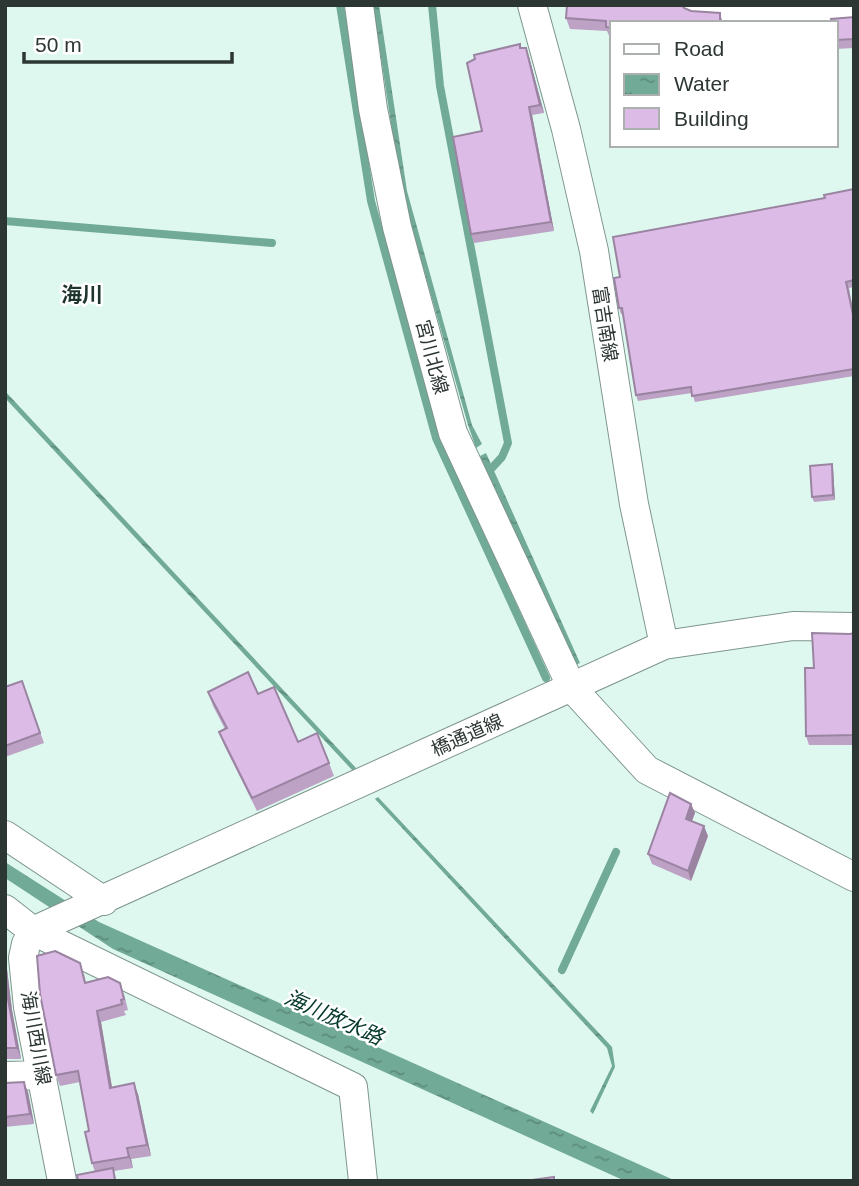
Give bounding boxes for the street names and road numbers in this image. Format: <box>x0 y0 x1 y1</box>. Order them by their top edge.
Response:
street label: 富吉南線 <box>589 285 621 363</box>
street label: 宮川北線 <box>412 318 452 396</box>
street label: 橋通道線 <box>428 710 506 760</box>
street label: 海川西川線 <box>17 989 55 1087</box>

